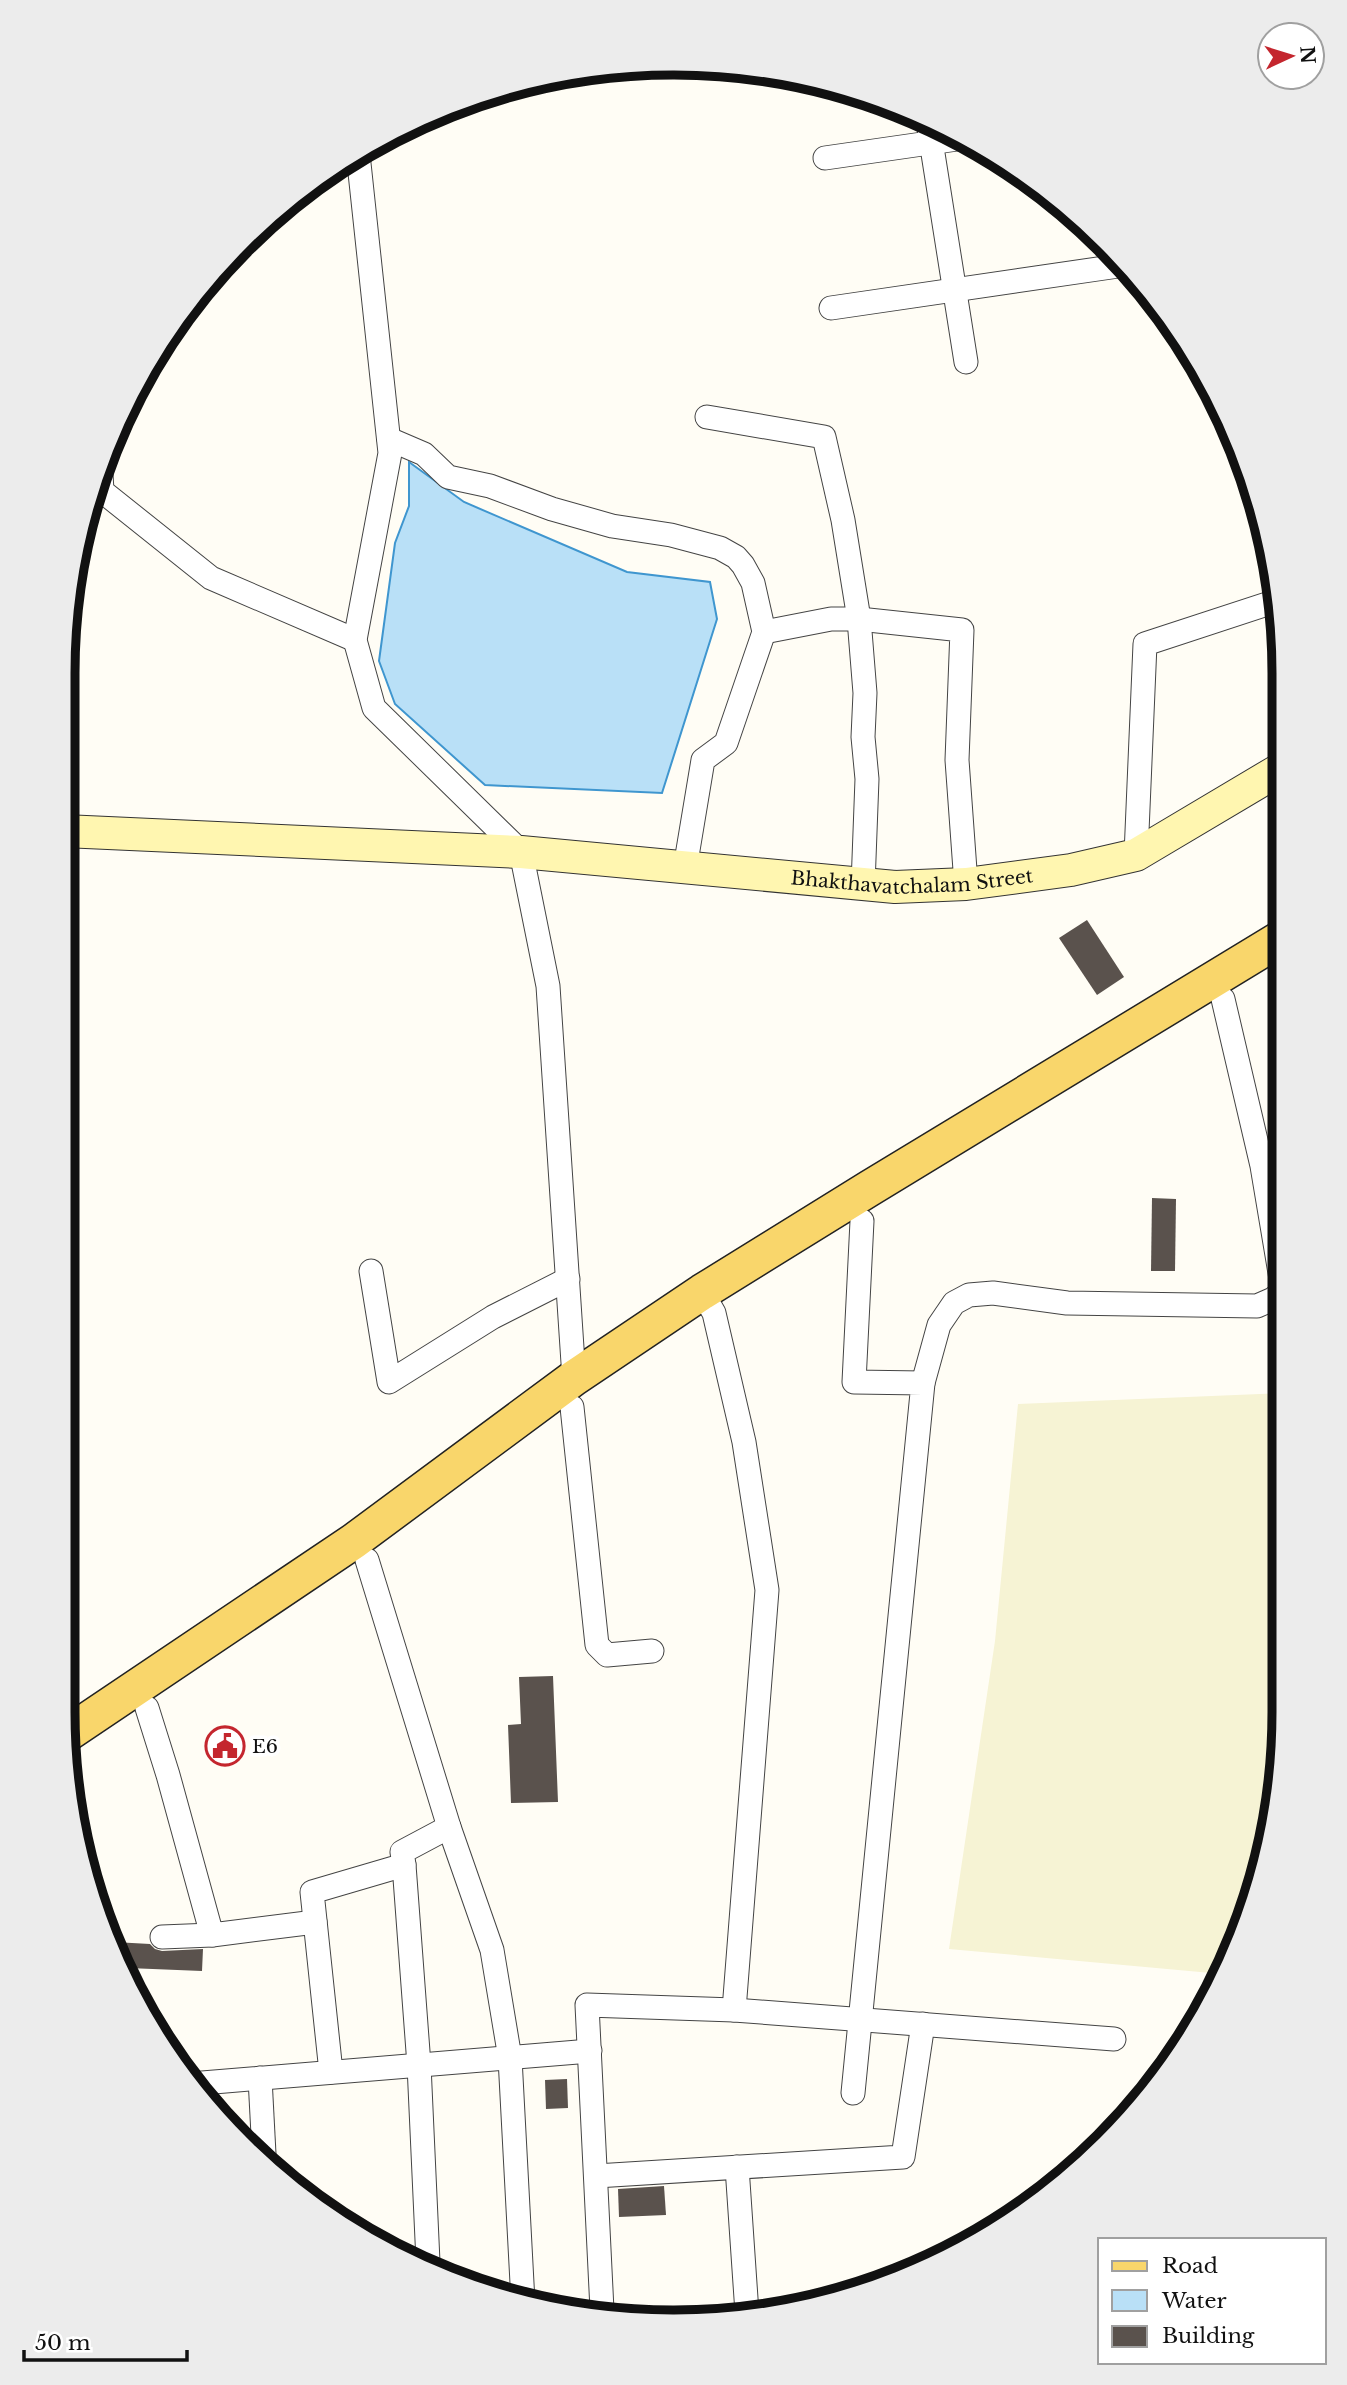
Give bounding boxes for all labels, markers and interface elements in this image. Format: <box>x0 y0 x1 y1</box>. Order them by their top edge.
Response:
north arrow <box>1256 21 1326 91</box>
text: N <box>1295 45 1320 65</box>
street label: Bhakthavatchalam Street <box>790 864 1035 899</box>
public building icon: E6 <box>204 1725 246 1767</box>
place label: E6 <box>252 1735 278 1758</box>
legend <box>1098 2238 1326 2364</box>
text: Road <box>1162 2253 1218 2279</box>
text: Water <box>1161 2288 1226 2314</box>
scale bar <box>24 2318 187 2362</box>
text: Building <box>1162 2323 1255 2349</box>
text: 50 m <box>35 2330 91 2356</box>

